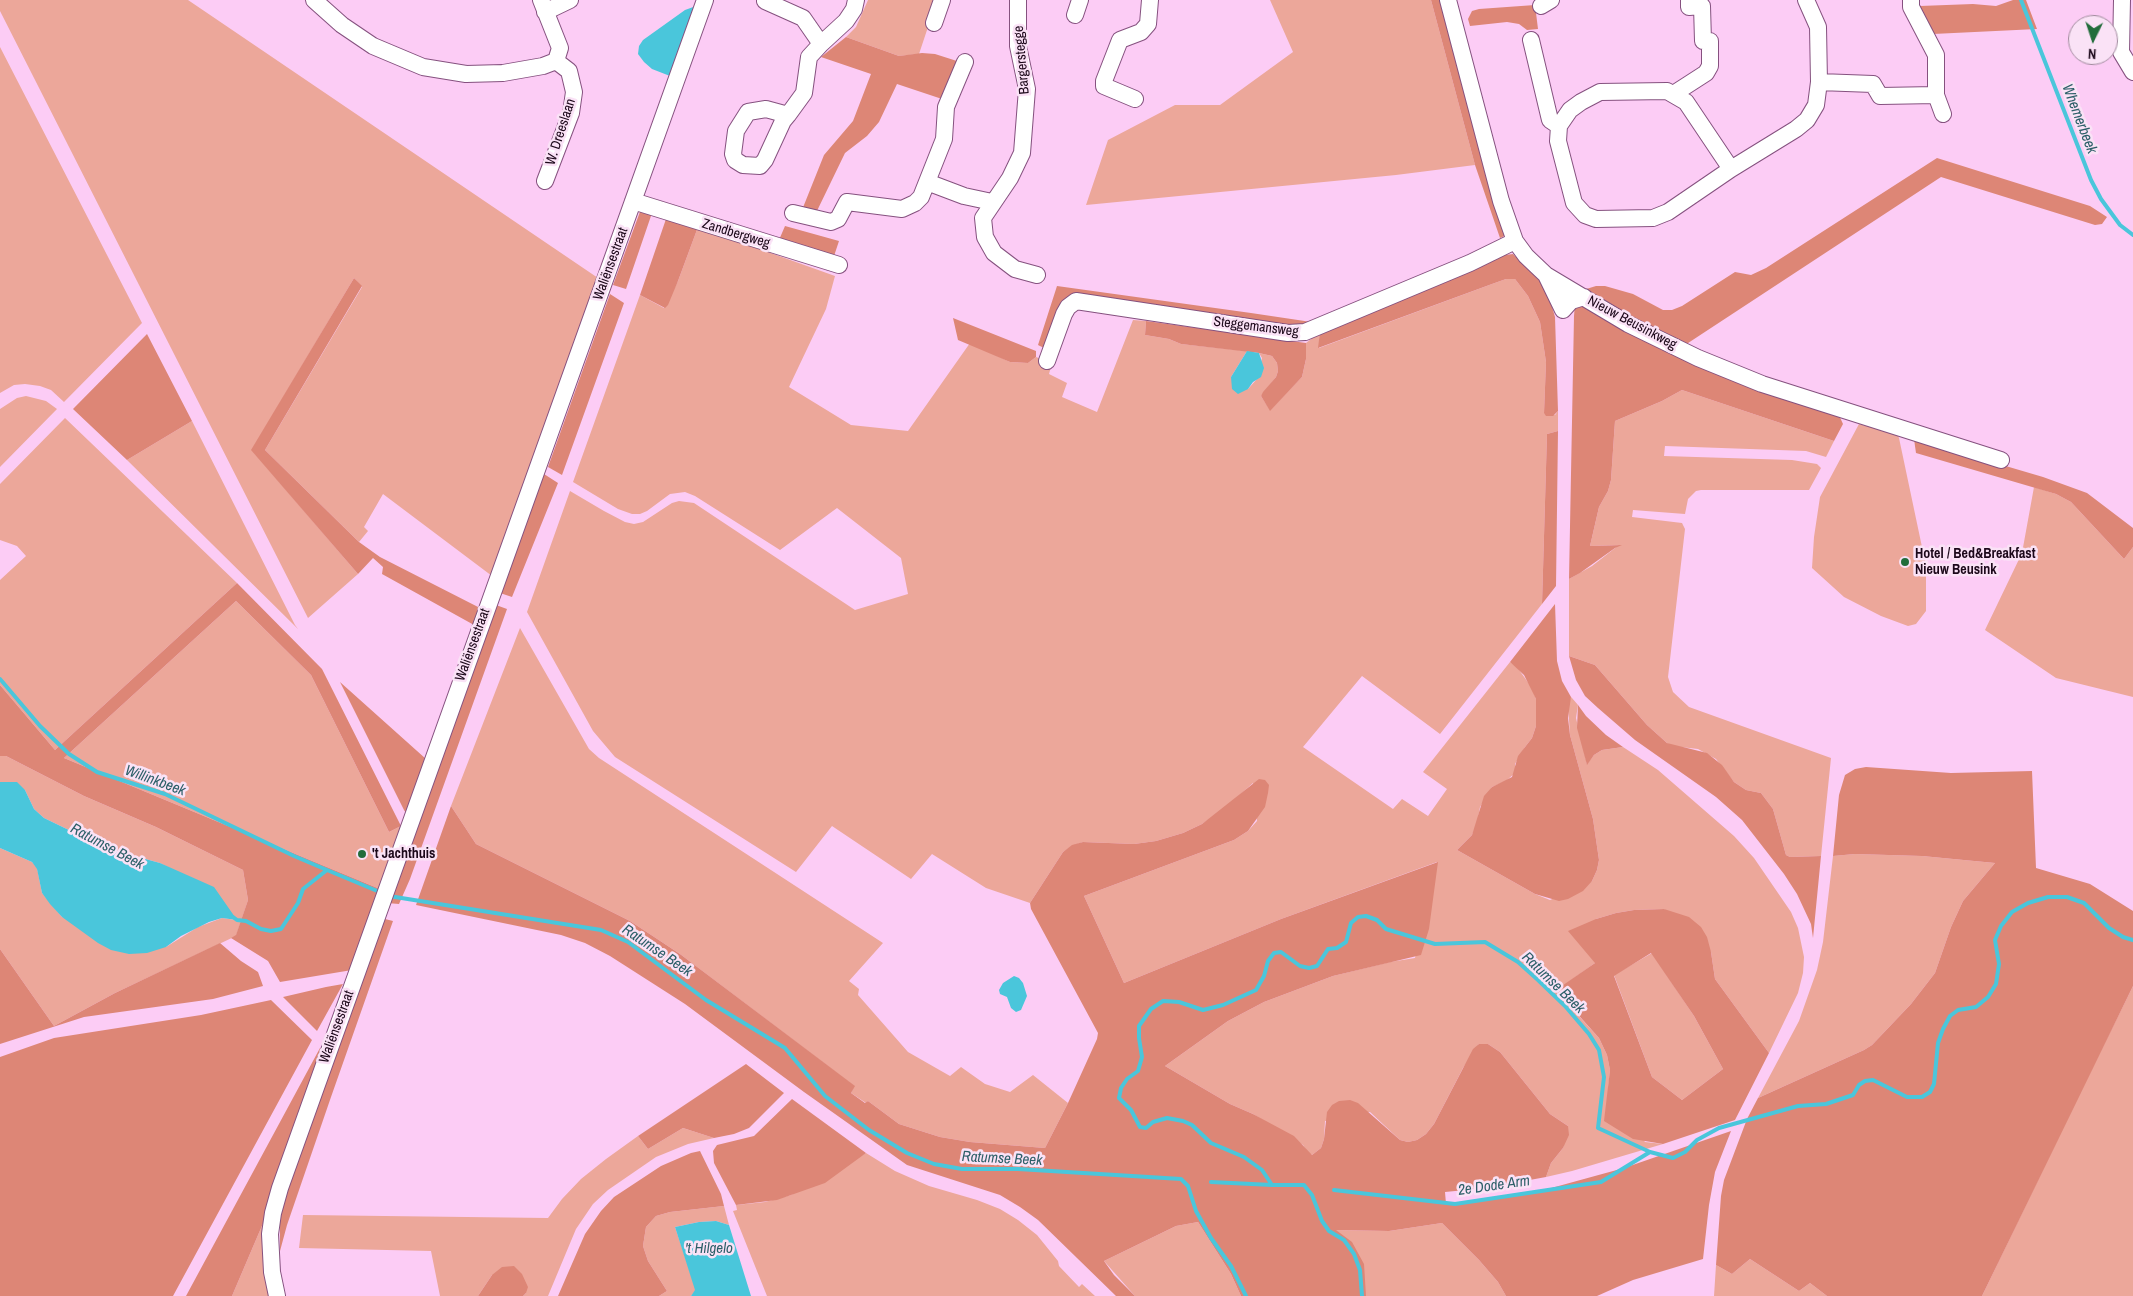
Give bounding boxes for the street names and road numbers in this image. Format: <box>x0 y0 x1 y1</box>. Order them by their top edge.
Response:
street label: Bargerstegge <box>1011 25 1033 95</box>
street label: W. Dreeslaan <box>542 97 580 167</box>
street label: Zandbergweg <box>700 216 772 252</box>
street label: Waliënsestraat <box>590 225 632 303</box>
street label: Nieuw Beusinkweg <box>1585 293 1679 353</box>
street label: Steggemansweg <box>1213 313 1299 341</box>
street label: Waliënsestraat <box>452 606 494 684</box>
street label: Waliënsestraat <box>316 988 358 1066</box>

